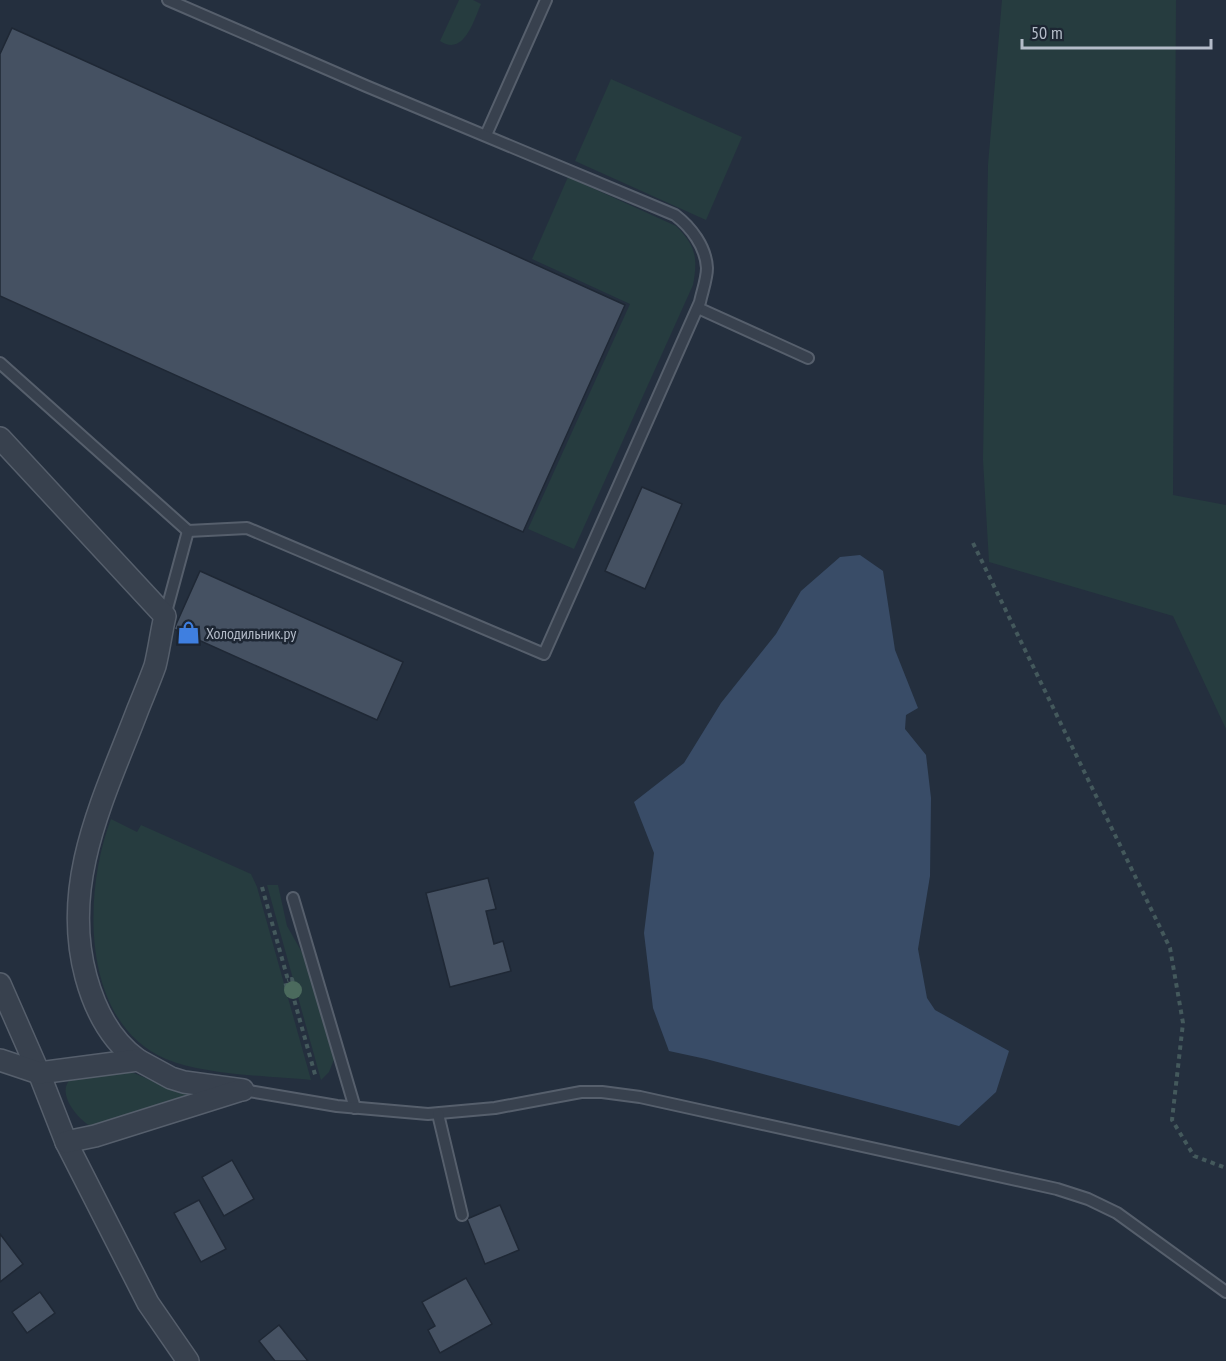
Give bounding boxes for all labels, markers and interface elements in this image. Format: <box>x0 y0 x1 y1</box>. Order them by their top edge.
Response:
scale bar <box>1022 12 1211 50</box>
text: 50 m <box>1031 21 1063 44</box>
shop icon: Холодильник.ру <box>175 620 201 646</box>
place label: Холодильник.ру <box>206 623 296 643</box>

